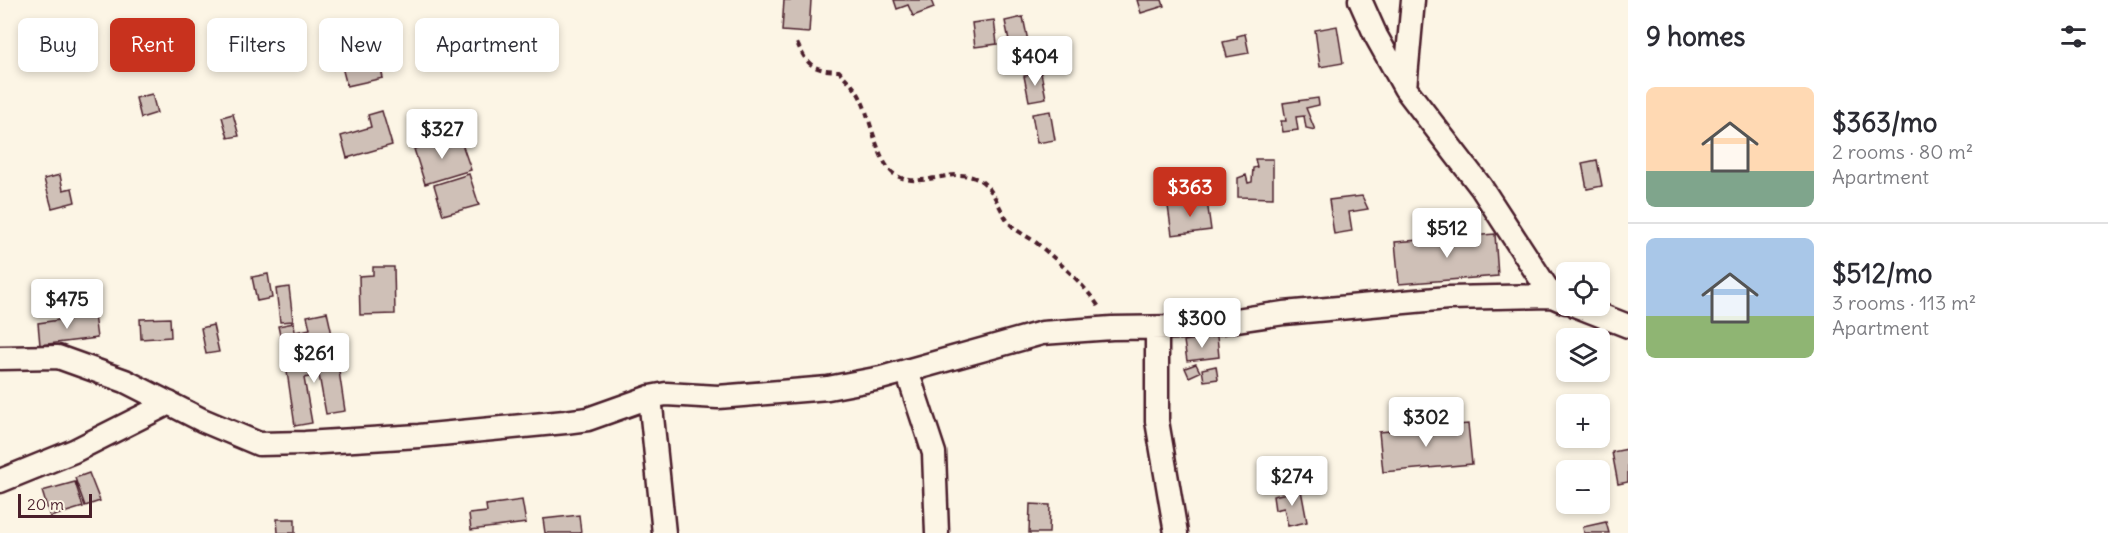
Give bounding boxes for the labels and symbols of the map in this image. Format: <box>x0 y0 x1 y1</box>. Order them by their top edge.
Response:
pin: $404 <box>999 36 1071 87</box>
pin: $327 <box>406 109 478 160</box>
pin: $363 <box>1154 167 1226 218</box>
pin: $512 <box>1411 208 1483 259</box>
pin: $475 <box>31 279 103 330</box>
pin: $300 <box>1166 298 1238 349</box>
pin: $261 <box>278 333 350 384</box>
pin: $302 <box>1390 397 1462 448</box>
pin: $274 <box>1256 456 1328 507</box>
scale bar <box>18 491 92 518</box>

